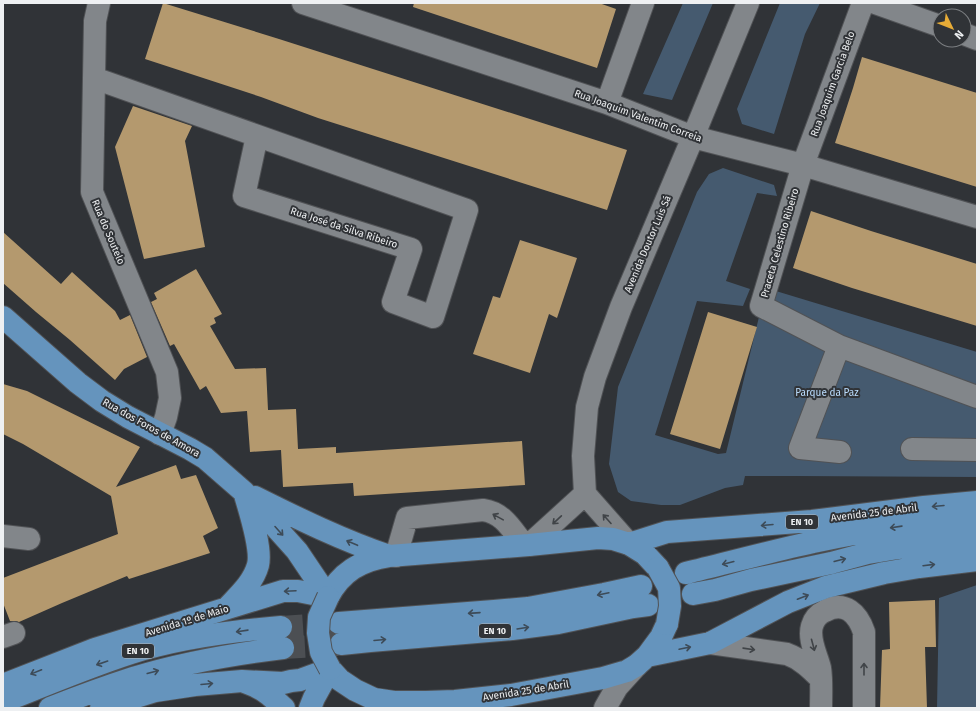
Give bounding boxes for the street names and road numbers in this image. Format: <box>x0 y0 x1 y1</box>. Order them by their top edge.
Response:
street label: Rua Joaquim Garcia Belo <box>808 30 858 138</box>
street label: Rua Joaquim Valentim Correia <box>573 87 703 145</box>
street label: Praceta Celestino Ribeiro <box>759 187 801 299</box>
street label: Avenida Doutor Luís Sá <box>621 193 674 294</box>
street label: Rua do Soutelo <box>89 198 127 266</box>
street label: Rua José da Silva Ribeiro <box>289 205 399 251</box>
street label: Rua dos Foros de Amora <box>100 396 202 460</box>
street label: Avenida 25 de Abril <box>830 502 918 524</box>
road number: EN 10 <box>786 515 818 529</box>
street label: Avenida 1º de Maio <box>144 603 230 639</box>
road number: EN 10 <box>479 624 511 638</box>
road number: EN 10 <box>122 644 154 658</box>
street label: Avenida 25 de Abril <box>482 678 570 704</box>

